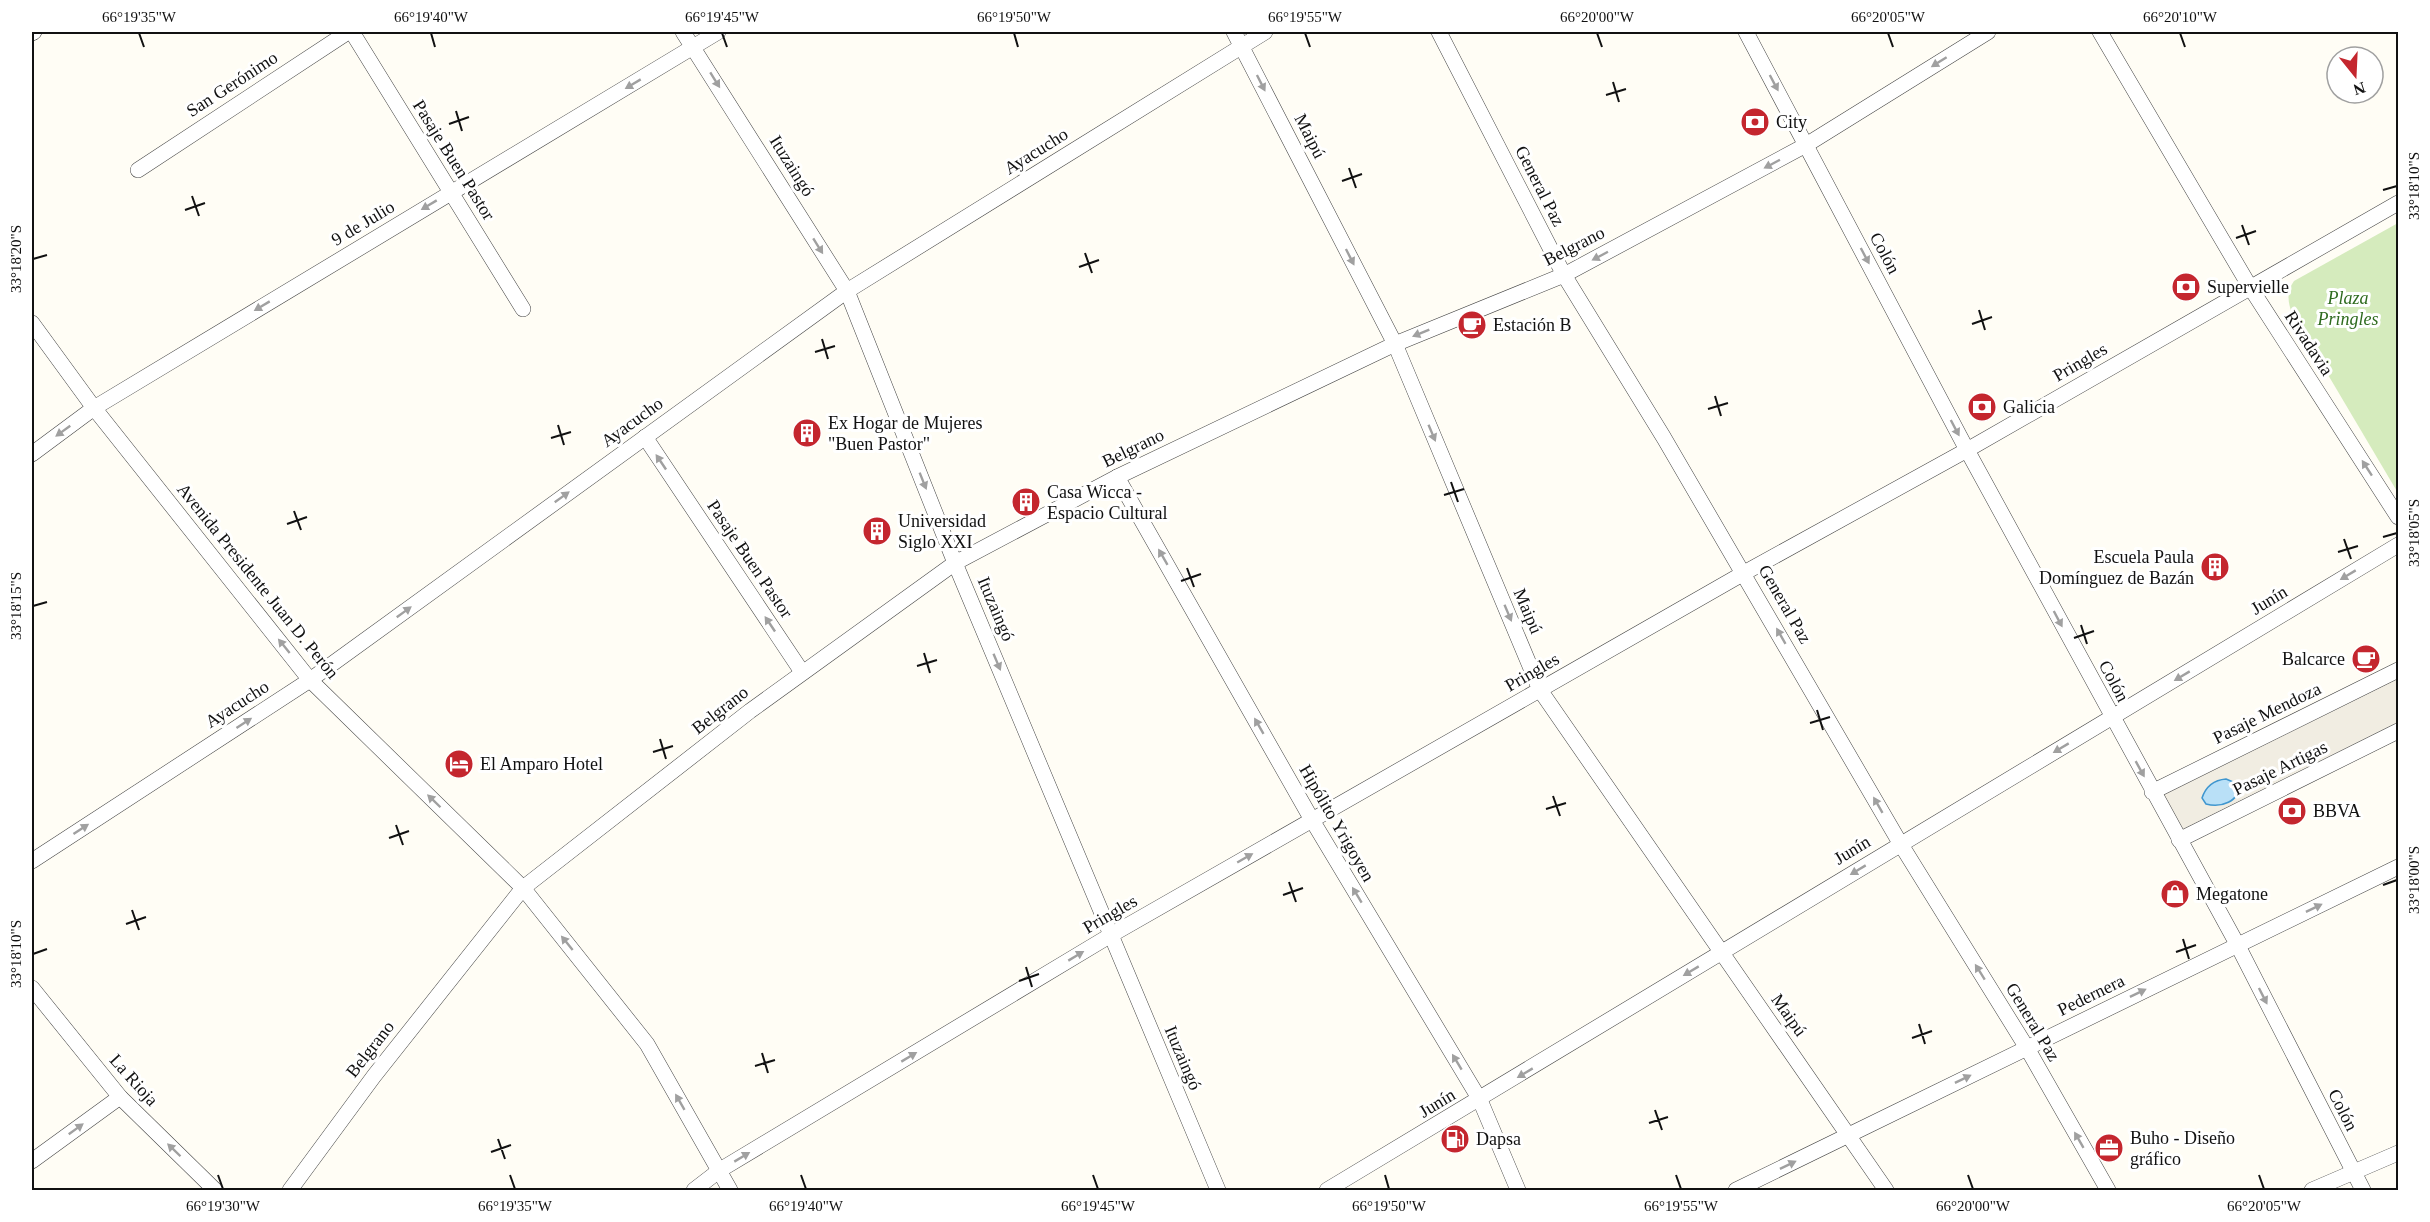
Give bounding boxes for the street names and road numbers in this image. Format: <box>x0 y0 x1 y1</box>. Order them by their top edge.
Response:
street label: San Gerónimo <box>183 47 281 121</box>
street label: Pasaje Buen Pastor <box>409 96 499 224</box>
street label: Maipú <box>1290 111 1330 161</box>
street label: Ayacucho <box>1000 124 1072 178</box>
street label: Ituzaingó <box>766 132 818 200</box>
street label: General Paz <box>1511 142 1569 230</box>
street label: 9 de Julio <box>328 196 398 250</box>
street label: Belgrano <box>1540 222 1608 270</box>
street label: Colón <box>1866 229 1904 277</box>
street label: Rivadavia <box>2281 307 2337 379</box>
street label: Pringles <box>2049 339 2111 385</box>
street label: Ayacucho <box>597 393 667 451</box>
street label: Belgrano <box>1099 425 1167 471</box>
street label: Avenida Presidente Juan D. Perón <box>173 479 343 683</box>
street label: Pasaje Buen Pastor <box>703 496 797 622</box>
street label: General Paz <box>1754 561 1816 647</box>
street label: Ituzaingó <box>974 574 1018 644</box>
street label: Junín <box>2247 581 2291 619</box>
street label: Maipú <box>1510 585 1546 637</box>
street label: Pringles <box>1501 649 1563 695</box>
street label: Colón <box>2095 657 2133 705</box>
street label: Ayacucho <box>202 676 272 732</box>
street label: Pasaje Mendoza <box>2210 678 2324 748</box>
street label: Belgrano <box>688 682 752 738</box>
street label: Pasaje Artigas <box>2230 737 2330 799</box>
street label: Hipólito Yrigoyen <box>1295 761 1379 885</box>
street label: Junín <box>1830 831 1874 869</box>
street label: Pringles <box>1079 891 1141 937</box>
street label: Pedernera <box>2054 970 2128 1020</box>
street label: General Paz <box>2002 979 2064 1065</box>
street label: Maipú <box>1767 990 1811 1040</box>
street label: Belgrano <box>342 1017 398 1081</box>
street label: Ituzaingó <box>1161 1023 1205 1093</box>
street label: La Rioja <box>106 1050 162 1110</box>
street label: Junín <box>1415 1084 1459 1122</box>
street label: Colón <box>2324 1086 2362 1134</box>

